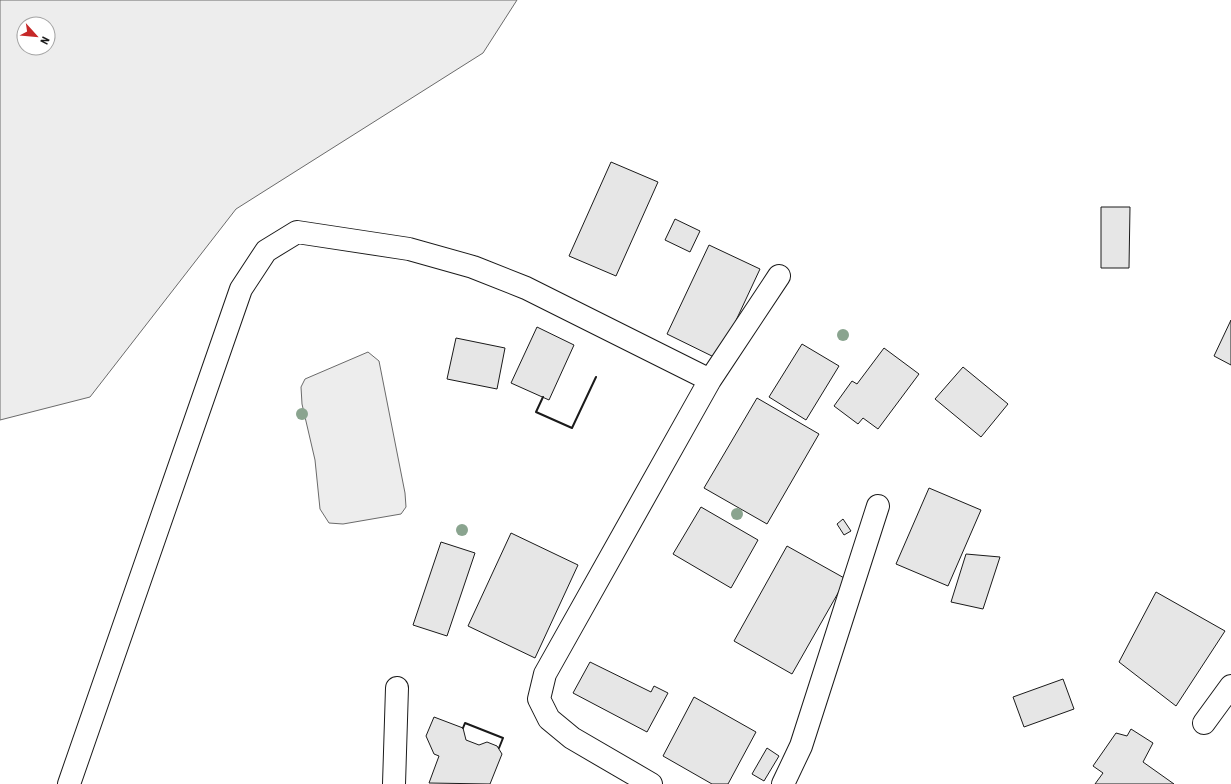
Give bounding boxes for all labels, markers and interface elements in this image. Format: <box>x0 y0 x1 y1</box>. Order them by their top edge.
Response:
north arrow <box>16 16 56 56</box>
text: N <box>37 34 52 46</box>

